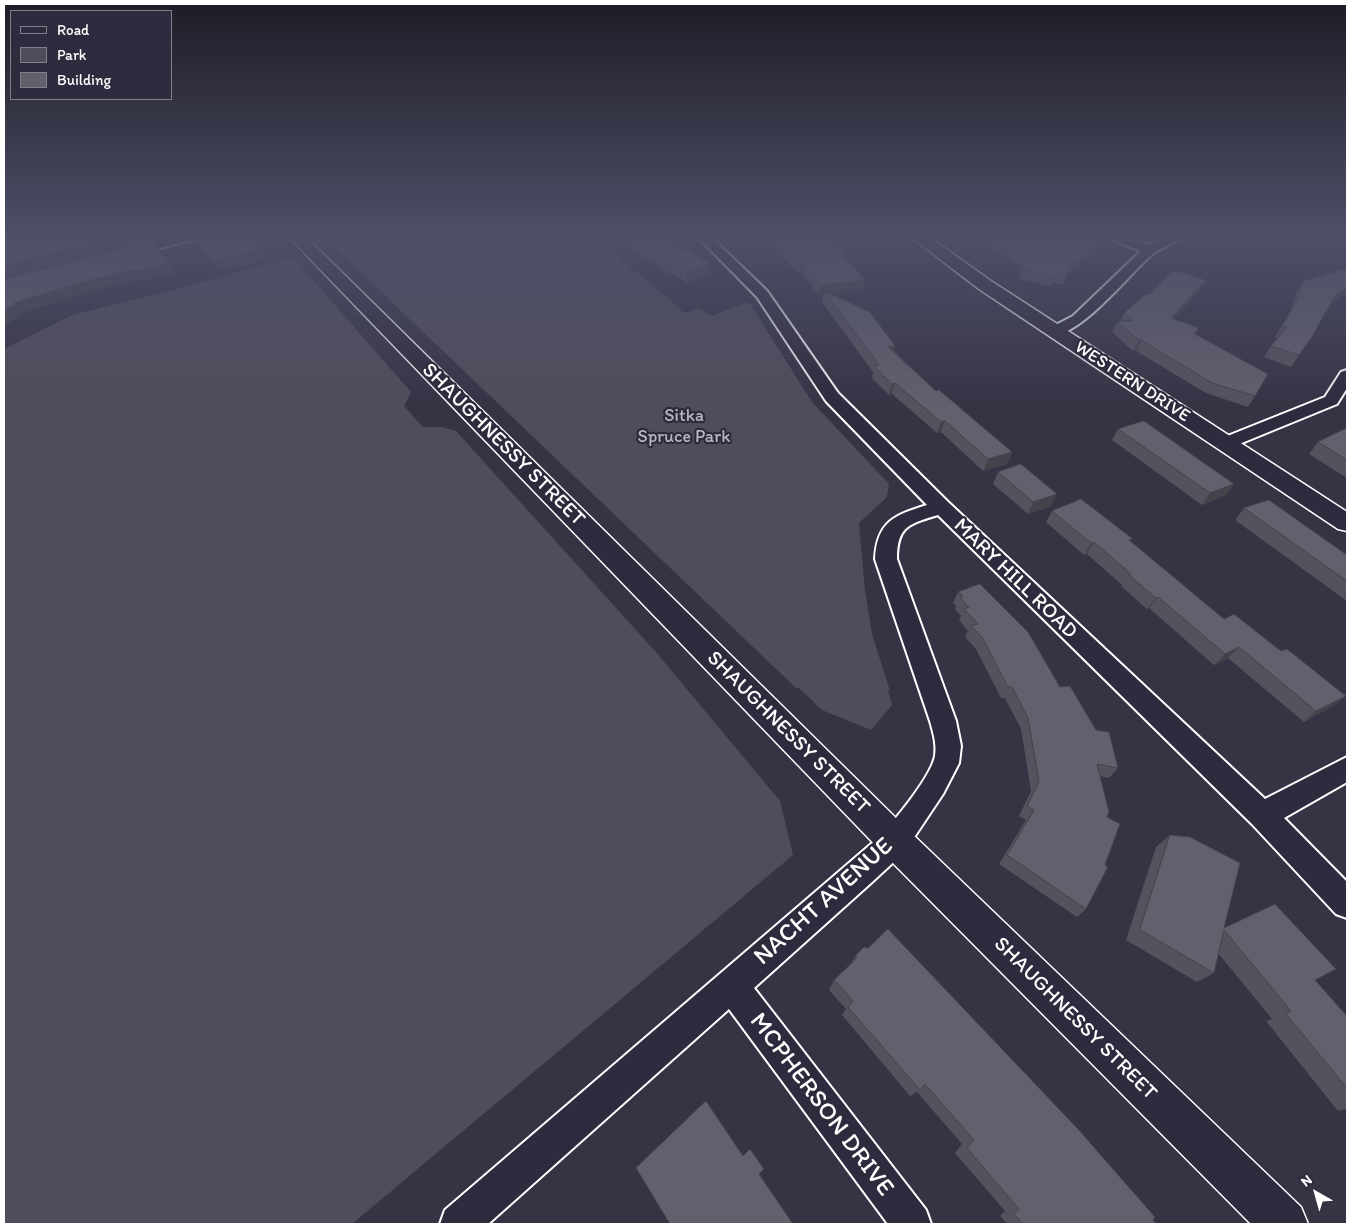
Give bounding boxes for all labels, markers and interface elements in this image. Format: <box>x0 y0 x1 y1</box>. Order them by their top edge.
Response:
legend <box>10 10 172 100</box>
text: Road <box>57 21 89 39</box>
text: Park <box>57 46 87 64</box>
text: Building <box>57 71 111 89</box>
street label: WESTERN DRIVE <box>1070 337 1194 427</box>
street label: SHAUGHNESSY STREET <box>416 358 590 532</box>
park label: Sitka Spruce Park <box>638 405 730 448</box>
street label: MARY HILL ROAD <box>948 513 1082 645</box>
street label: SHAUGHNESSY STREET <box>701 646 875 820</box>
street label: NACHT AVENUE <box>748 832 900 972</box>
street label: SHAUGHNESSY STREET <box>988 932 1162 1106</box>
street label: MCPHERSON DRIVE <box>742 1007 900 1203</box>
north arrow <box>1291 1168 1341 1218</box>
text: N <box>1297 1171 1315 1190</box>

